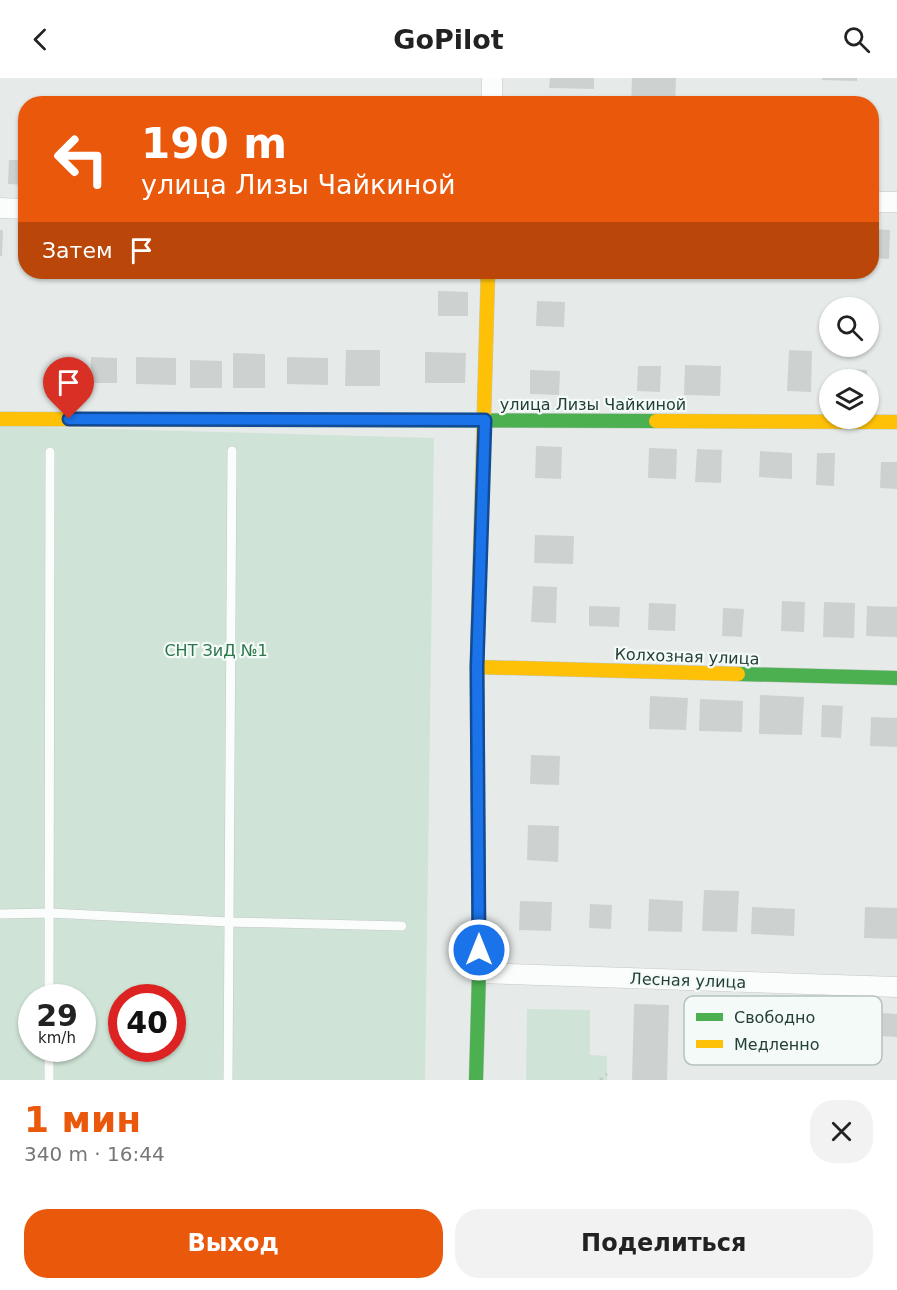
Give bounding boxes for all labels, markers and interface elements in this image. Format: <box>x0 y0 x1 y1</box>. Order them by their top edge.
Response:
icon: back <box>24 23 57 56</box>
icon: search <box>840 23 873 56</box>
text: GoPilot <box>393 24 504 55</box>
text: 190 m <box>141 119 287 168</box>
icon: left <box>42 120 120 198</box>
text: улица Лизы Чайкиной <box>141 169 456 200</box>
icon: arrive <box>125 234 158 267</box>
text: Затем <box>42 238 113 263</box>
map controls <box>819 297 879 429</box>
button: search <box>819 297 879 357</box>
pin <box>43 357 94 419</box>
icon: arrive <box>52 366 85 399</box>
button: layers <box>819 369 879 429</box>
street label: улица Лизы Чайкиной <box>500 395 686 414</box>
park label: СНТ ЗиД №1 <box>164 641 268 660</box>
street label: Колхозная улица <box>614 644 760 669</box>
position arrow <box>447 918 511 982</box>
street label: Лесная улица <box>629 969 746 992</box>
speed limit sign: 40 <box>108 984 186 1062</box>
legend <box>684 996 882 1065</box>
text: 29 <box>36 998 78 1033</box>
text: Свободно <box>734 1008 815 1027</box>
text: km/h <box>38 1029 76 1047</box>
text: Медленно <box>734 1035 820 1054</box>
text: 1 мин <box>24 1099 141 1140</box>
button: close <box>810 1100 873 1163</box>
text: 340 m · 16:44 <box>24 1142 165 1166</box>
button: Выход <box>24 1209 443 1278</box>
button: Поделиться <box>455 1209 873 1278</box>

